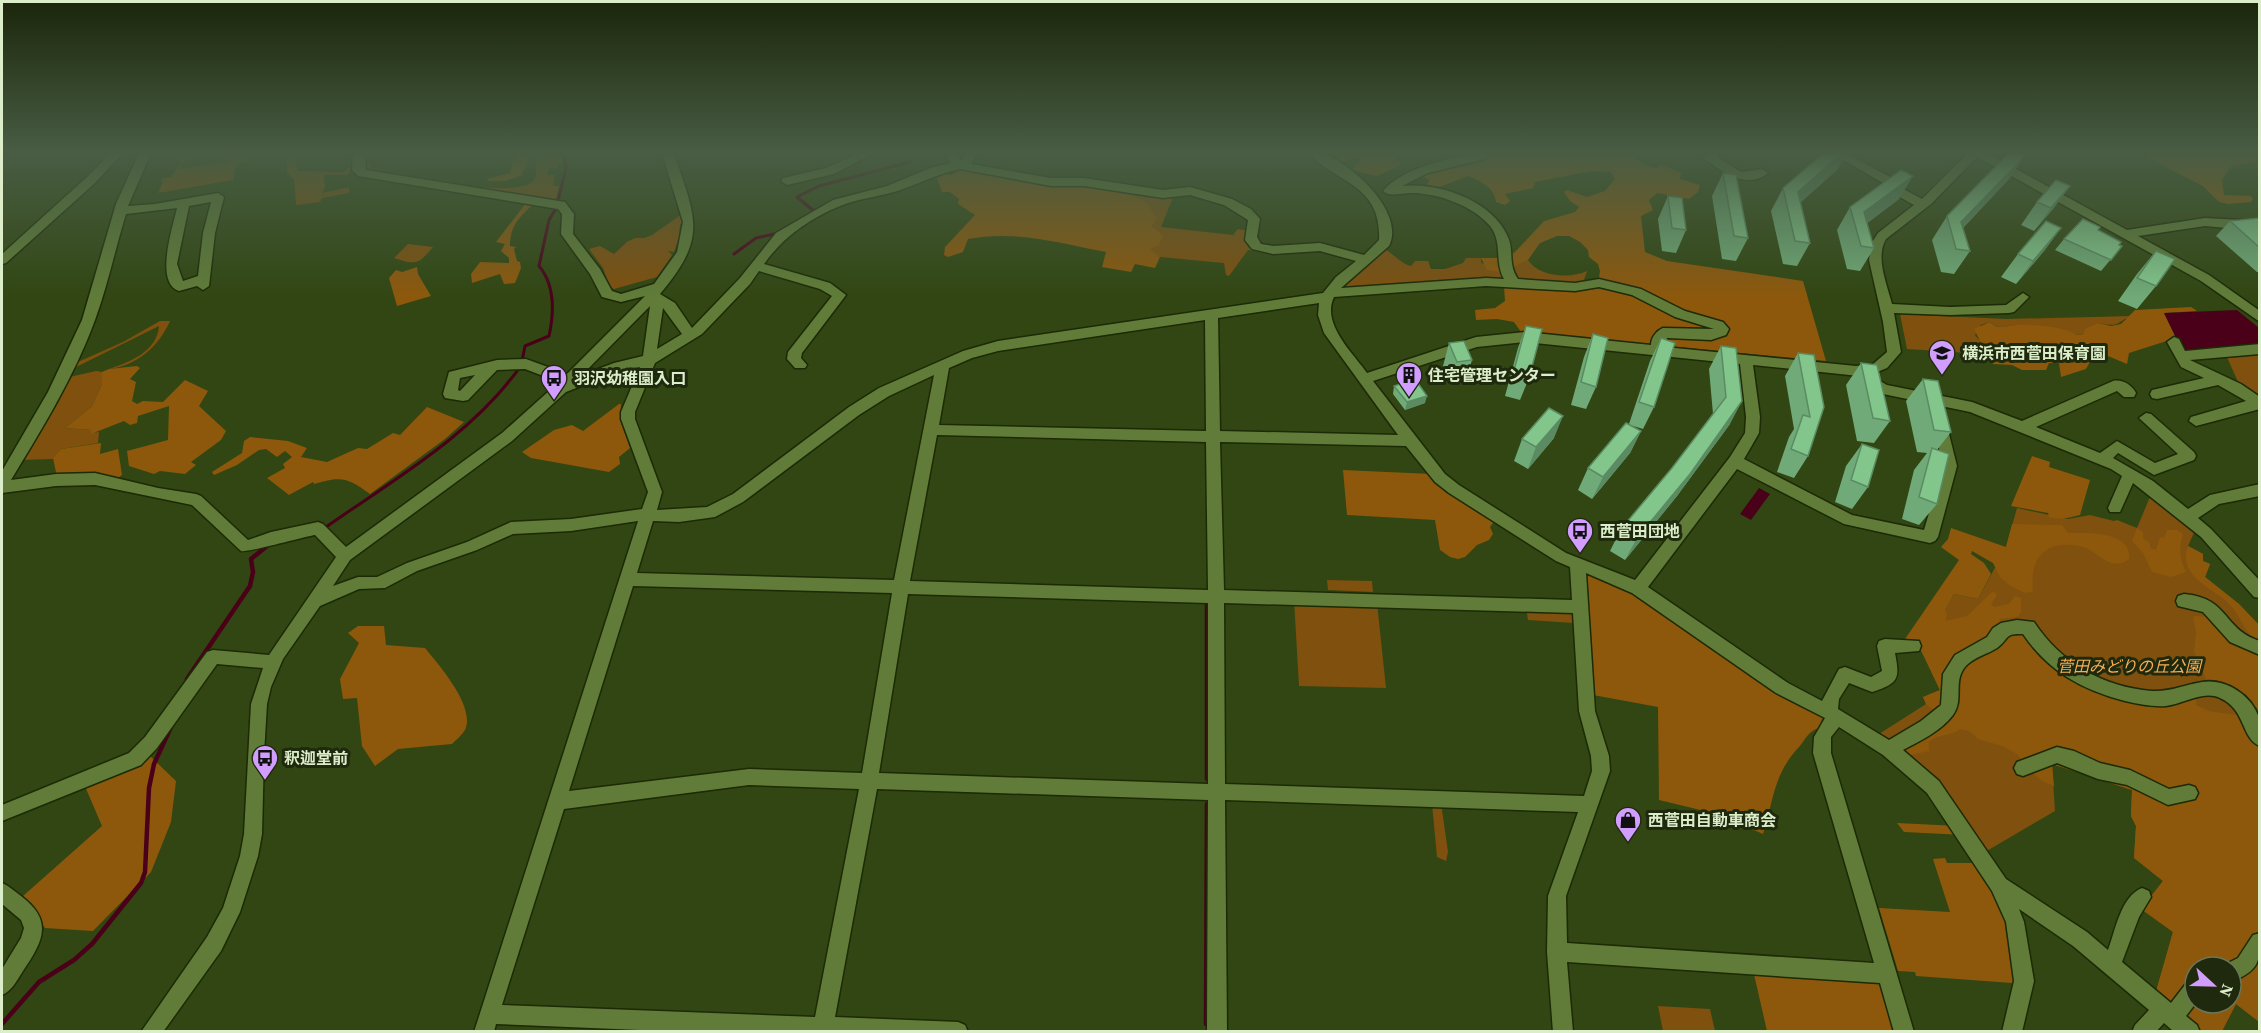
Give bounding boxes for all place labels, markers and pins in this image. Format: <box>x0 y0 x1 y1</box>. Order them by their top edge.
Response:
school or university icon: 横浜市西菅田保育園 <box>1927 338 1957 376</box>
place label: 横浜市西菅田保育園 <box>1962 342 2106 364</box>
building icon: 住宅管理センター <box>1394 360 1424 398</box>
bus stop icon: 羽沢幼稚園入口 <box>539 363 569 401</box>
place label: 住宅管理センター <box>1427 364 1556 386</box>
place label: 羽沢幼稚園入口 <box>574 367 686 389</box>
bus stop icon: 西菅田団地 <box>1565 516 1595 554</box>
place label: 西菅田団地 <box>1600 520 1680 542</box>
bus stop icon: 釈迦堂前 <box>250 743 280 781</box>
place label: 釈迦堂前 <box>284 747 348 769</box>
shop icon: 西菅田自動車商会 <box>1613 805 1643 843</box>
place label: 西菅田自動車商会 <box>1648 809 1776 831</box>

